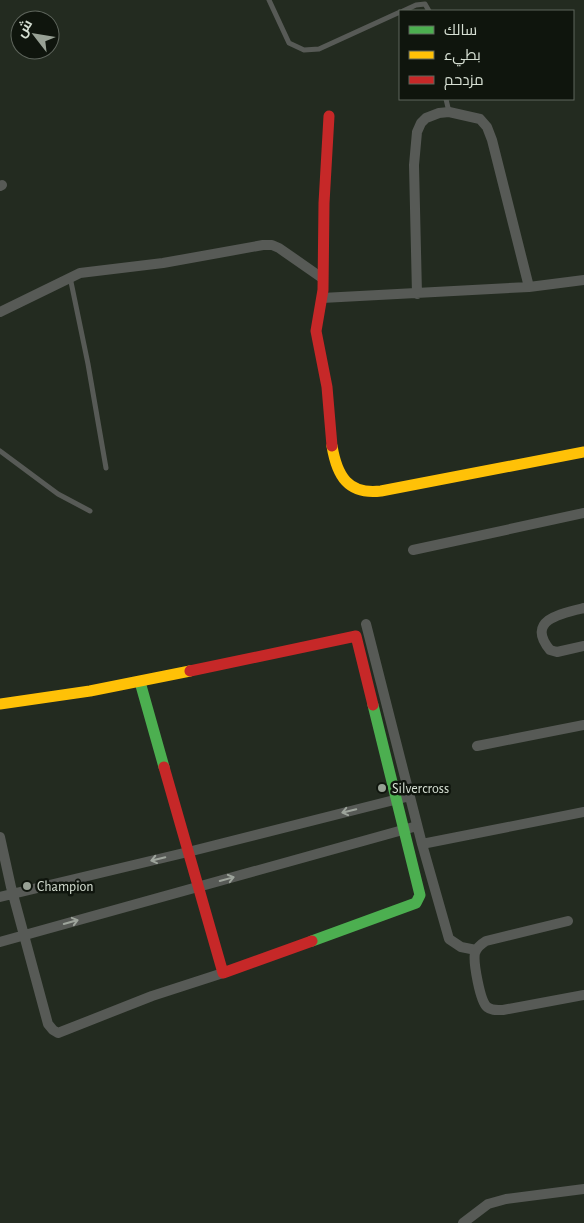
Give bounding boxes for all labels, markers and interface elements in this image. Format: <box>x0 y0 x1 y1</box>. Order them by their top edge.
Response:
north arrow <box>10 10 60 60</box>
legend <box>399 10 574 100</box>
text: ش <box>12 16 36 41</box>
text: سالك <box>444 23 477 38</box>
text: بطيء <box>444 48 481 67</box>
text: مزدحم <box>444 73 484 90</box>
marker: Silvercross <box>376 782 388 794</box>
place label: Silvercross <box>392 782 449 796</box>
one-way arrow <box>342 807 358 816</box>
one-way arrow <box>150 855 166 864</box>
one-way arrow <box>219 873 235 883</box>
marker: Champion <box>21 880 33 892</box>
place label: Champion <box>37 880 94 894</box>
one-way arrow <box>62 917 78 927</box>

